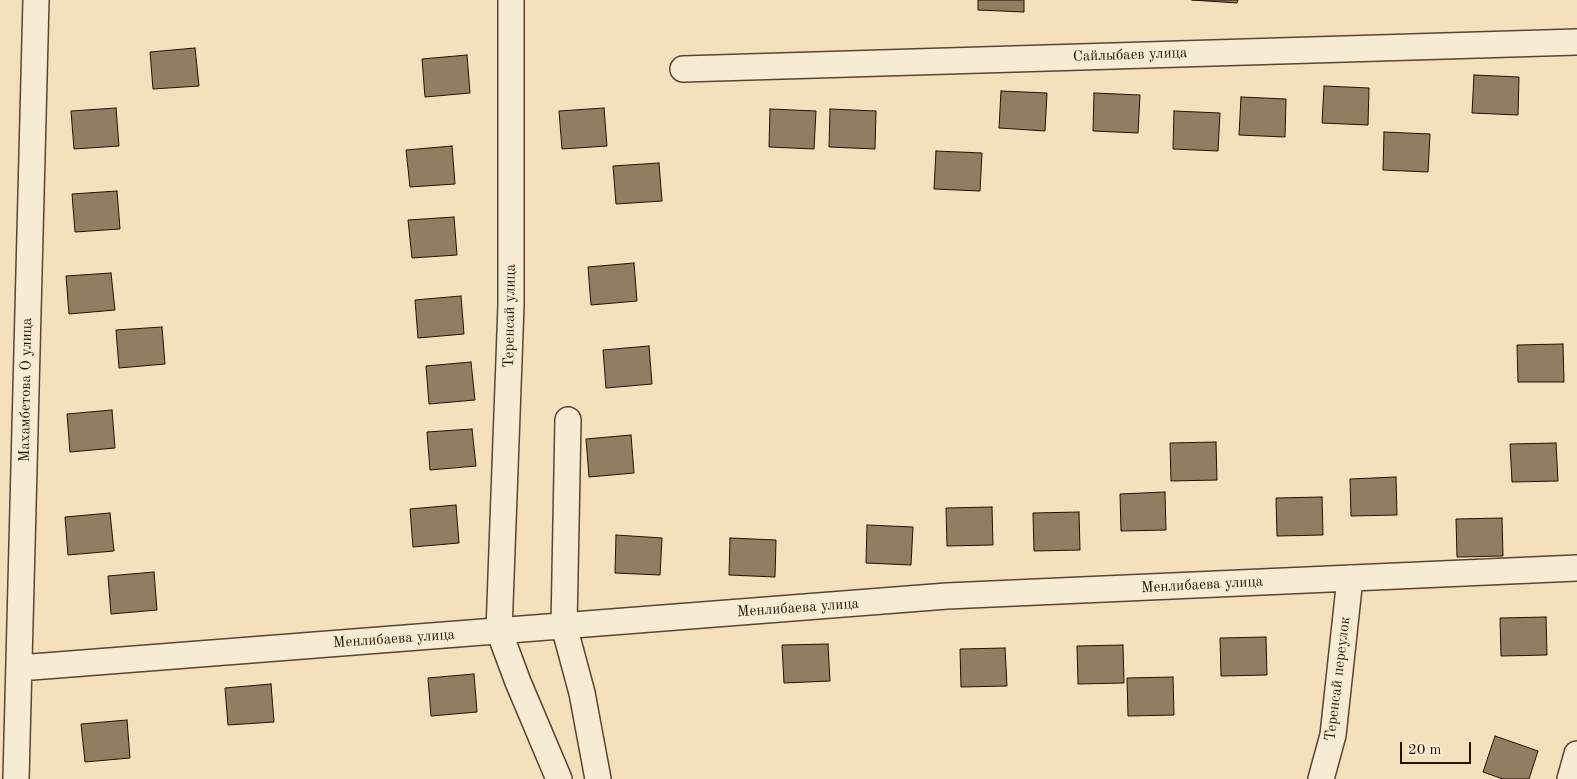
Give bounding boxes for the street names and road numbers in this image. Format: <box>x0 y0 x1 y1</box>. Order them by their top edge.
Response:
street label: Сайлыбаев улица <box>1072 44 1188 66</box>
street label: Теренсай улица <box>500 264 520 368</box>
street label: Махамбетова О улица <box>16 318 36 462</box>
street label: Менлибаева улица <box>1140 573 1264 597</box>
street label: Менлибаева улица <box>736 595 860 621</box>
street label: Теренсай переулок <box>1321 616 1355 742</box>
street label: Менлибаева улица <box>332 626 456 652</box>

